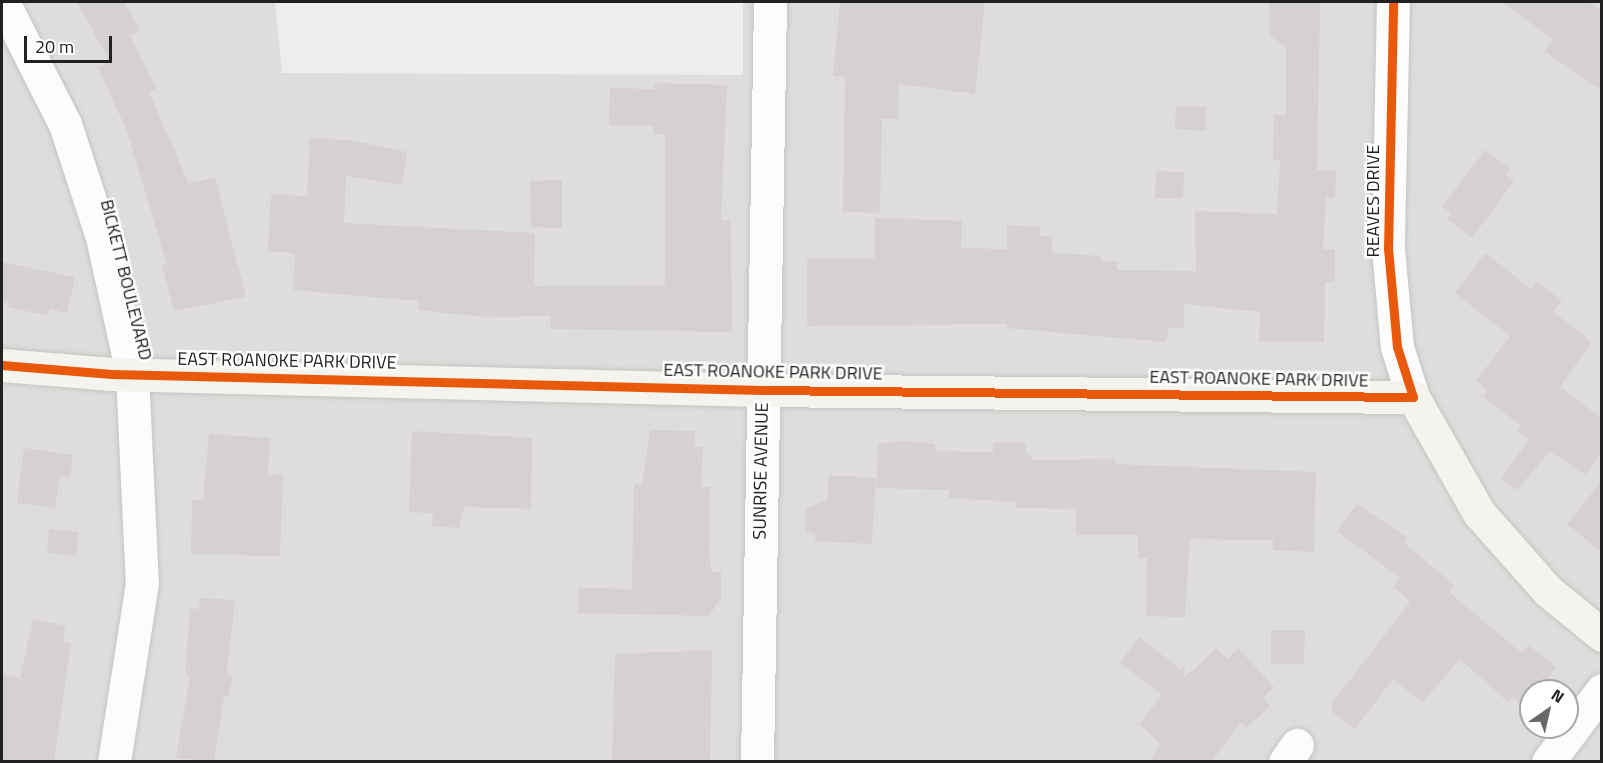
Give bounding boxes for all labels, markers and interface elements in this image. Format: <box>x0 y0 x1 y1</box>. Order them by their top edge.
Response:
scale bar <box>27 24 116 62</box>
text: 20 m <box>35 33 74 60</box>
street label: REAVES DRIVE <box>1362 145 1384 257</box>
street label: BICKETT BOULEVARD <box>96 197 156 363</box>
street label: EAST ROANOKE PARK DRIVE <box>177 348 397 374</box>
street label: EAST ROANOKE PARK DRIVE <box>663 359 883 385</box>
street label: EAST ROANOKE PARK DRIVE <box>1149 366 1369 392</box>
street label: SUNRISE AVENUE <box>749 402 773 540</box>
north arrow <box>1519 679 1579 739</box>
text: N <box>1547 683 1569 709</box>

